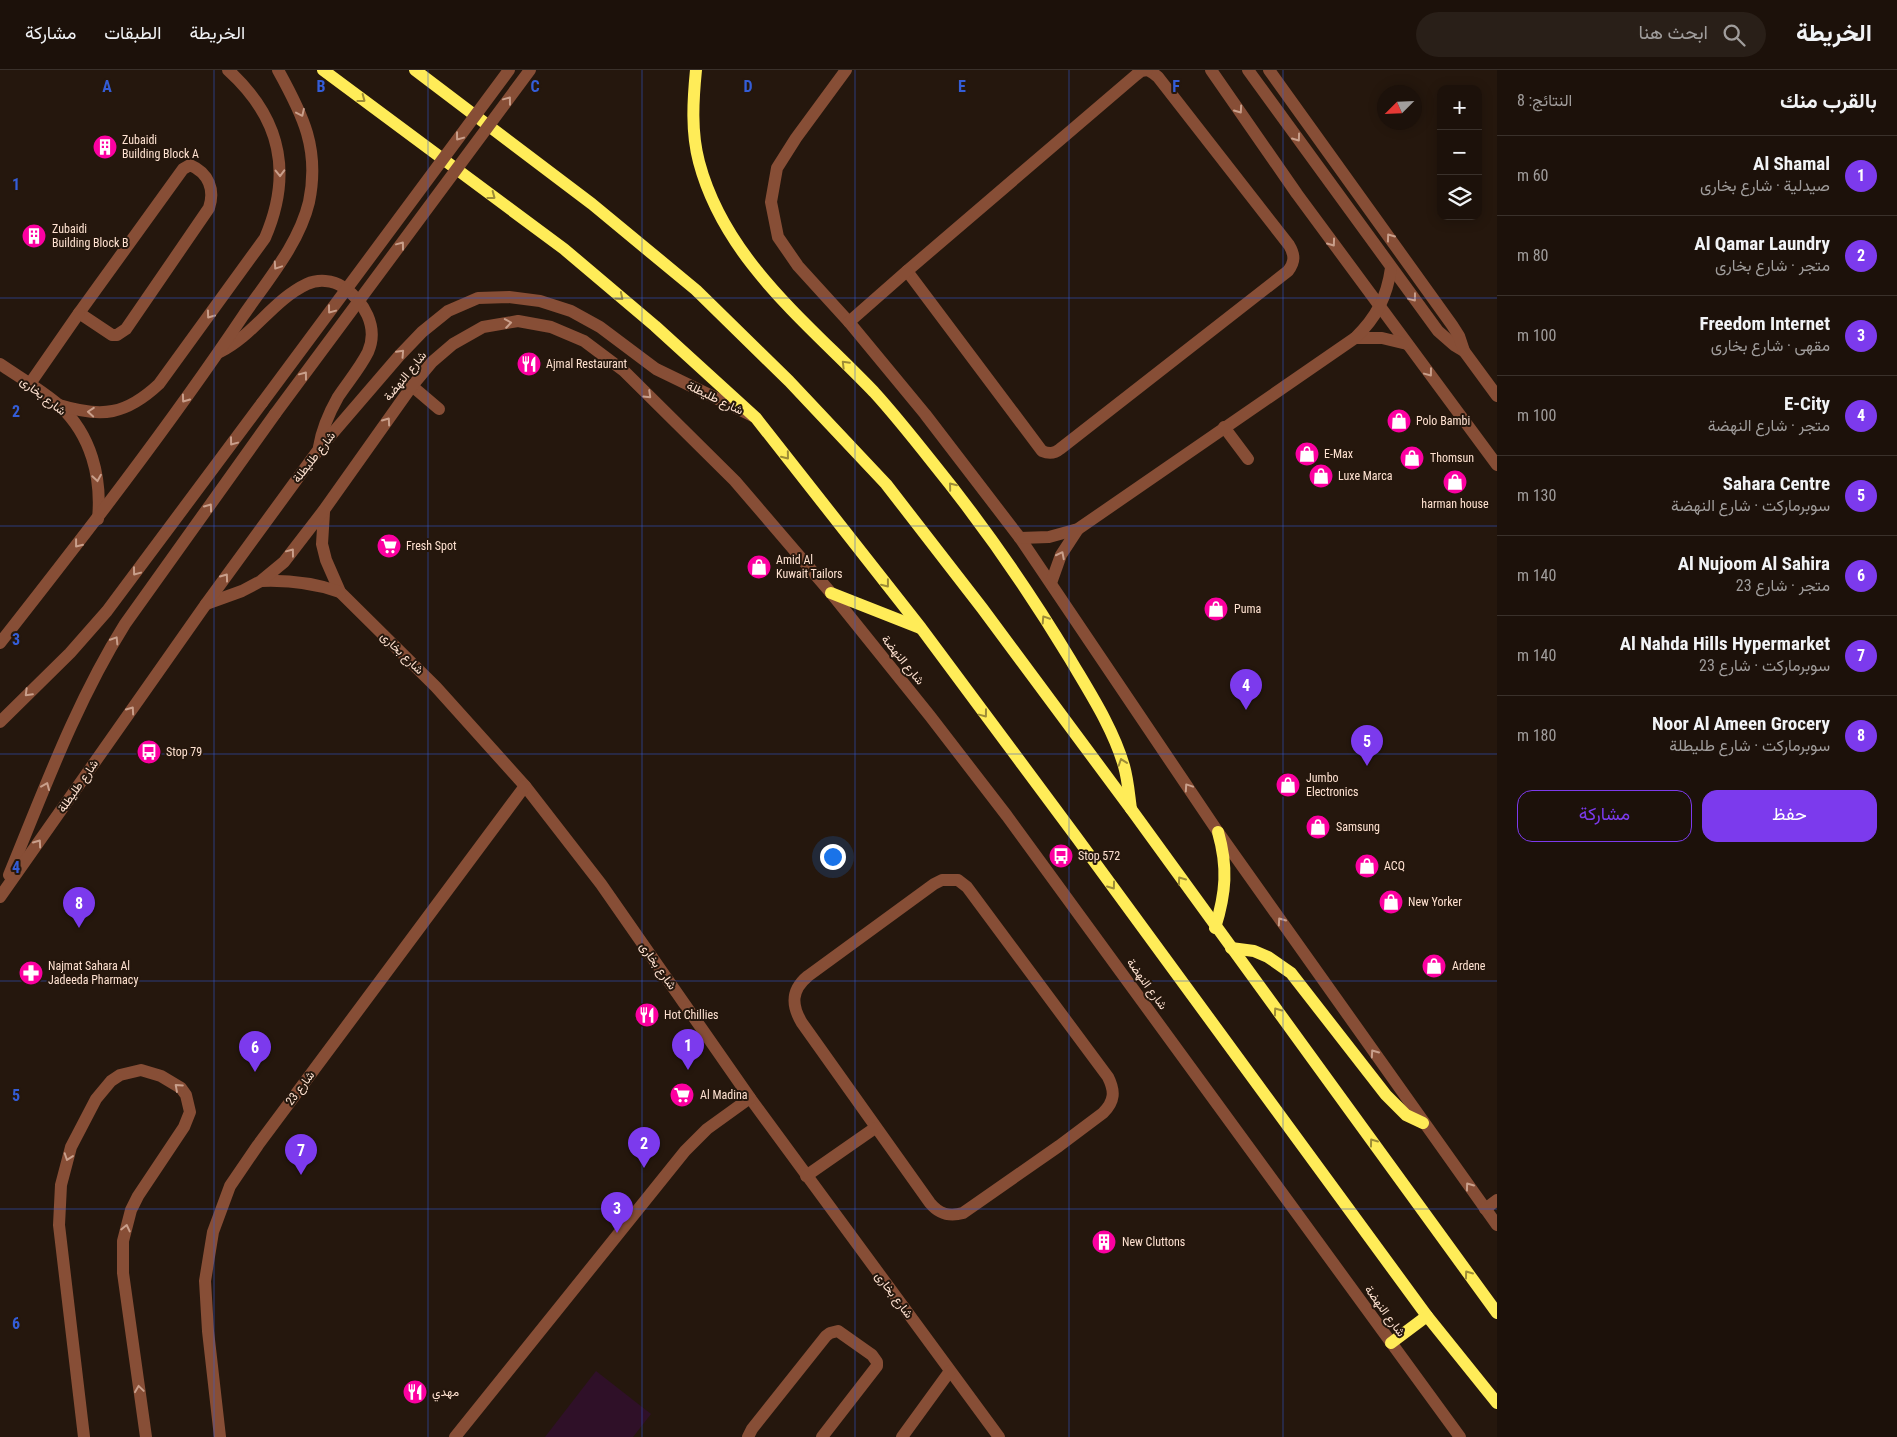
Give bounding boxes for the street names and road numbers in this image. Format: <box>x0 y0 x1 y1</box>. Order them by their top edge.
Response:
street label: شارع النهضة <box>381 348 431 405</box>
street label: شارع بخارى <box>16 374 69 420</box>
street label: شارع طليطلة <box>684 378 745 419</box>
street label: شارع طليطلة <box>290 429 340 487</box>
street label: شارع بخارى <box>376 629 426 678</box>
street label: شارع النهضة <box>877 632 927 689</box>
street label: شارع طليطلة <box>55 757 103 816</box>
street label: شارع بخارى <box>635 940 679 993</box>
street label: شارع النهضة <box>1122 956 1170 1013</box>
street label: شارع 23 <box>283 1068 319 1109</box>
street label: شارع بخارى <box>870 1269 916 1322</box>
street label: شارع النهضة <box>1360 1283 1408 1340</box>

